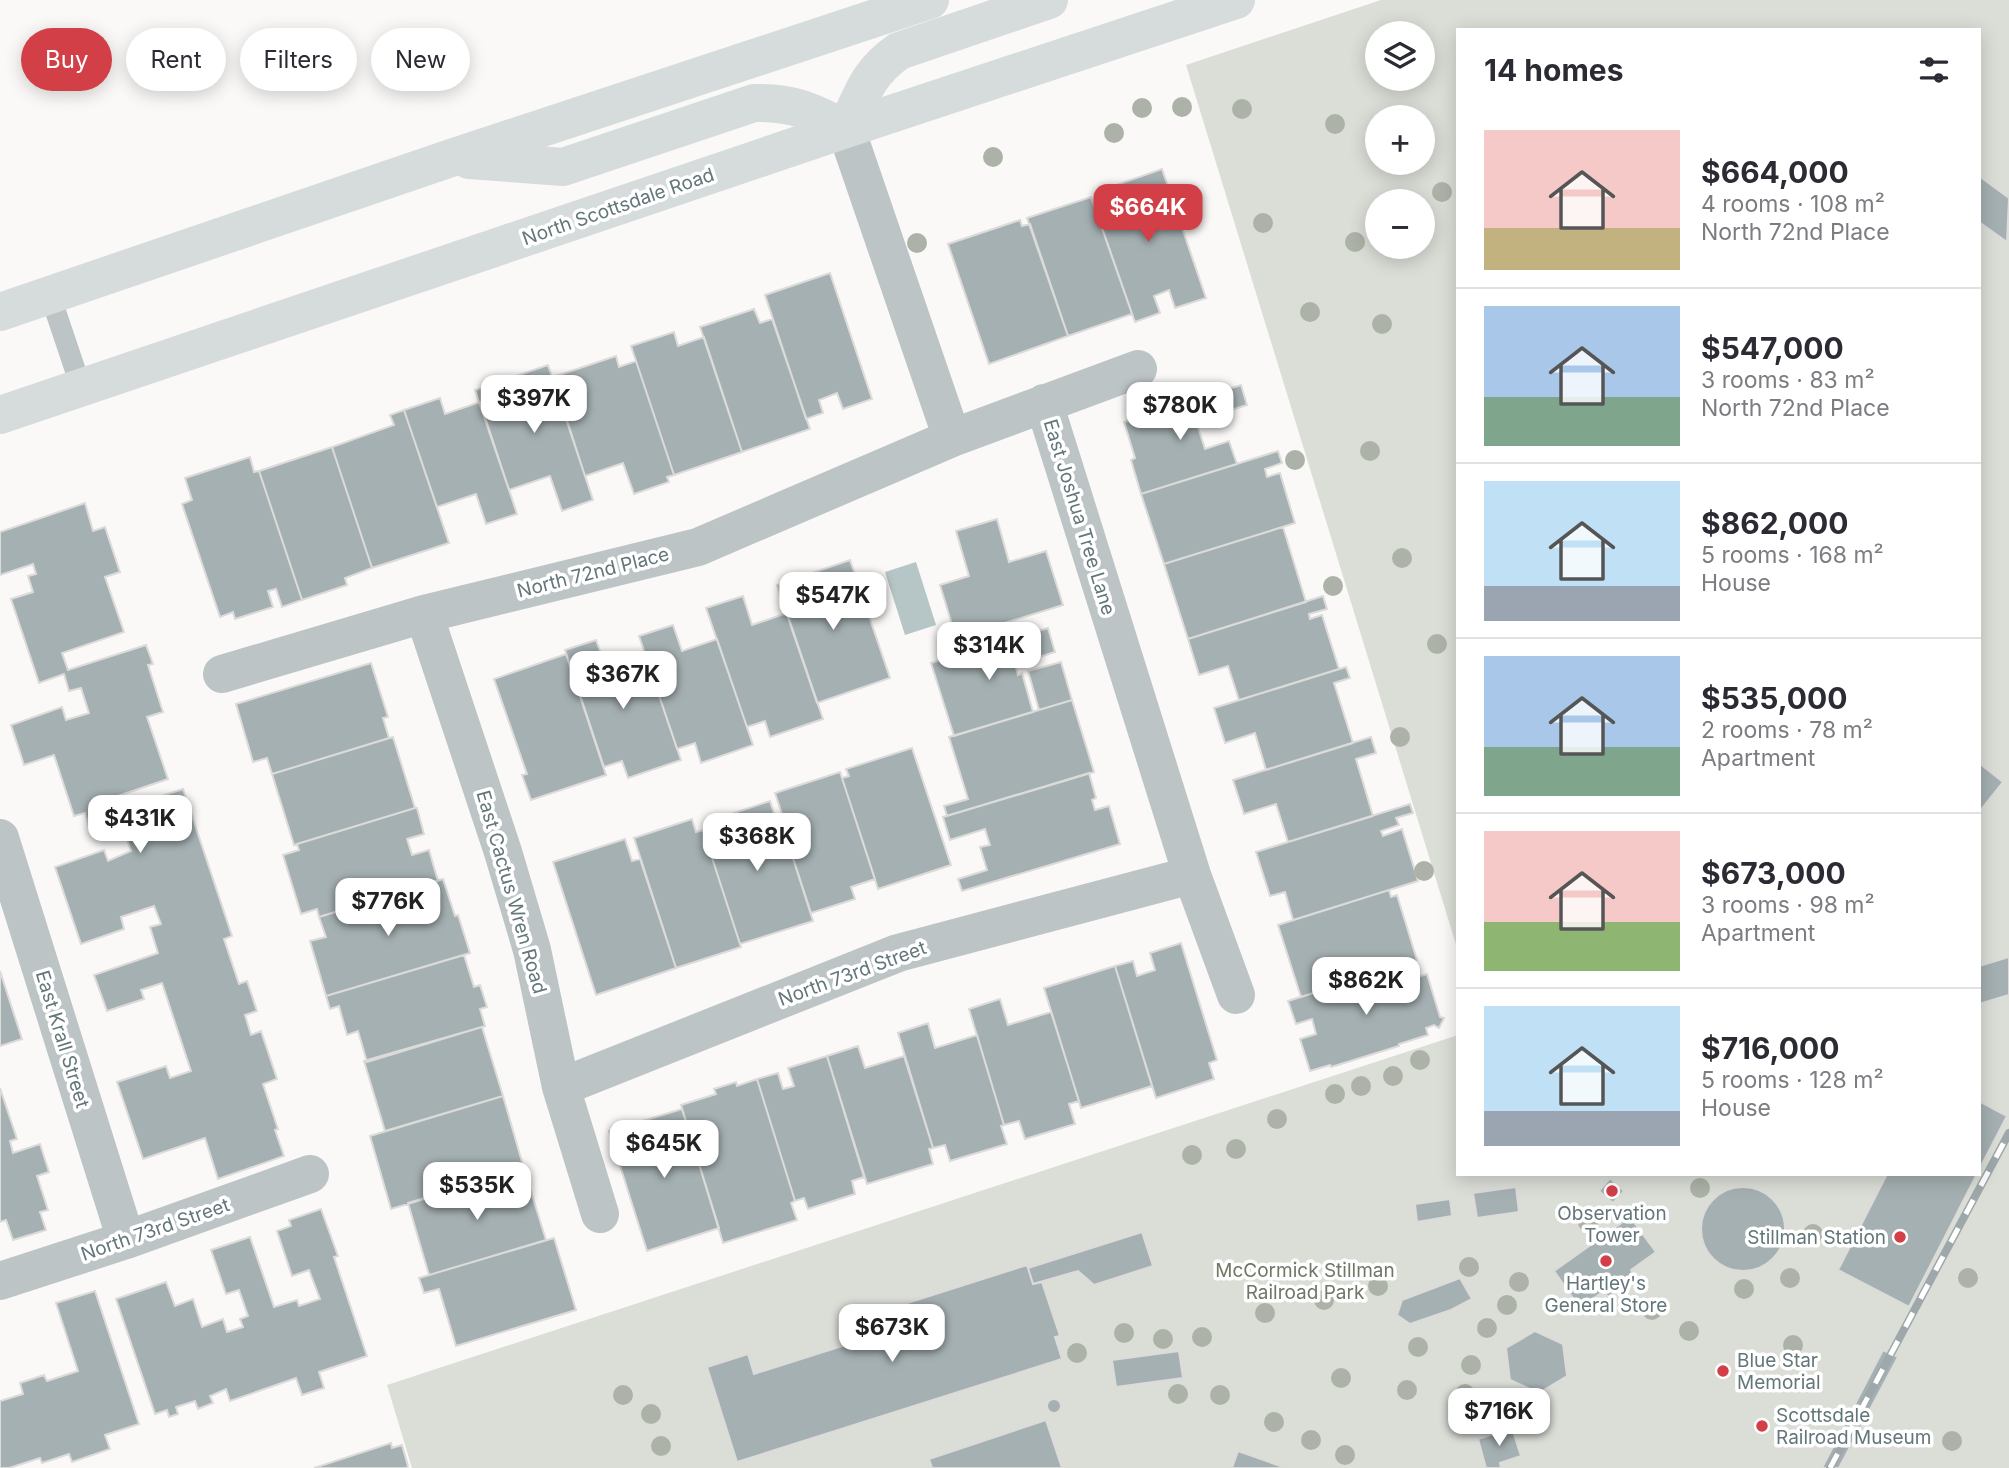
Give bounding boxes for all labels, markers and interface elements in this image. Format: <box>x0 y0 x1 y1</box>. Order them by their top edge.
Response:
map controls <box>1365 21 1435 259</box>
button: layers <box>1365 21 1435 91</box>
chip: Buy <box>21 28 112 91</box>
chip: Rent <box>126 28 226 91</box>
chip: Filters <box>240 28 357 91</box>
chip: New <box>371 28 470 91</box>
icon: filters <box>1915 51 1953 89</box>
text: 14 homes <box>1484 52 1623 88</box>
button: + <box>1365 105 1435 175</box>
text: $664,000 <box>1701 154 1849 190</box>
icon: home <box>1540 158 1624 242</box>
street label: North Scottsdale Road <box>519 163 717 250</box>
pin: $664K <box>1099 184 1197 244</box>
button: − <box>1365 189 1435 259</box>
text: 4 rooms · 108 m² <box>1701 190 1885 218</box>
text: $664K <box>1109 193 1187 221</box>
text: North 72nd Place <box>1701 218 1890 246</box>
text: $547,000 <box>1701 330 1844 366</box>
icon: home <box>1540 334 1624 418</box>
text: 3 rooms · 83 m² <box>1701 366 1875 394</box>
pin: $397K <box>485 376 583 435</box>
pin: $780K <box>1131 382 1229 442</box>
text: $397K <box>497 384 571 412</box>
text: $780K <box>1142 391 1218 419</box>
text: North 72nd Place <box>1701 394 1890 422</box>
street label: East Joshua Tree Lane <box>1039 416 1120 618</box>
text: $862,000 <box>1701 505 1848 541</box>
icon: home <box>1540 509 1624 593</box>
text: 5 rooms · 168 m² <box>1701 541 1884 569</box>
street label: North 72nd Place <box>515 542 672 602</box>
text: House <box>1701 569 1771 597</box>
pin: $547K <box>784 572 882 632</box>
text: $547K <box>795 581 871 609</box>
pin: $314K <box>940 622 1038 682</box>
text: $314K <box>953 631 1025 659</box>
pin: $367K <box>574 652 672 711</box>
text: $367K <box>586 660 660 688</box>
text: $535,000 <box>1701 680 1848 716</box>
icon: home <box>1540 684 1624 768</box>
text: 2 rooms · 78 m² <box>1701 716 1873 744</box>
text: Apartment <box>1701 744 1815 772</box>
street label: East Cactus Wren Road <box>471 788 552 996</box>
pin: $431K <box>91 796 189 855</box>
text: $431K <box>104 804 176 832</box>
pin: $368K <box>708 814 806 873</box>
text: $368K <box>719 822 795 850</box>
text: $673,000 <box>1701 855 1846 891</box>
icon: home <box>1540 859 1624 943</box>
pin: $776K <box>339 878 437 938</box>
text: $776K <box>351 887 425 915</box>
text: 3 rooms · 98 m² <box>1701 891 1875 919</box>
text: Apartment <box>1701 919 1815 947</box>
street label: North 73rd Street <box>775 936 929 1011</box>
pin: $862K <box>1317 958 1415 1017</box>
text: $862K <box>1328 966 1404 994</box>
street label: East Krall Street <box>31 968 94 1111</box>
text: $716,000 <box>1701 1030 1839 1066</box>
icon: home <box>1540 1034 1624 1118</box>
text: 5 rooms · 128 m² <box>1701 1066 1884 1094</box>
text: House <box>1701 1094 1771 1122</box>
pin: $645K <box>615 1120 713 1180</box>
text: $645K <box>626 1129 702 1157</box>
pin: $535K <box>428 1162 526 1222</box>
text: $535K <box>439 1171 515 1199</box>
marker: Observation Tower <box>1604 1183 1620 1199</box>
street label: North 73rd Street <box>78 1193 232 1266</box>
place label: Observation Tower <box>1557 1202 1667 1247</box>
place label: Stillman Station <box>1747 1226 1886 1249</box>
marker: Stillman Station <box>1892 1229 1908 1245</box>
marker: Hartley's General Store <box>1598 1253 1614 1269</box>
park label: McCormick Stillman Railroad Park <box>1215 1259 1395 1304</box>
place label: Hartley's General Store <box>1545 1272 1667 1317</box>
pin: $673K <box>843 1304 941 1364</box>
text: $673K <box>855 1313 929 1341</box>
place label: Blue Star Memorial <box>1737 1349 1821 1394</box>
marker: Blue Star Memorial <box>1715 1363 1731 1379</box>
pin: $716K <box>1450 1388 1548 1448</box>
text: $716K <box>1464 1397 1534 1425</box>
place label: Scottsdale Railroad Museum <box>1776 1404 1931 1449</box>
marker: Scottsdale Railroad Museum <box>1754 1418 1770 1434</box>

